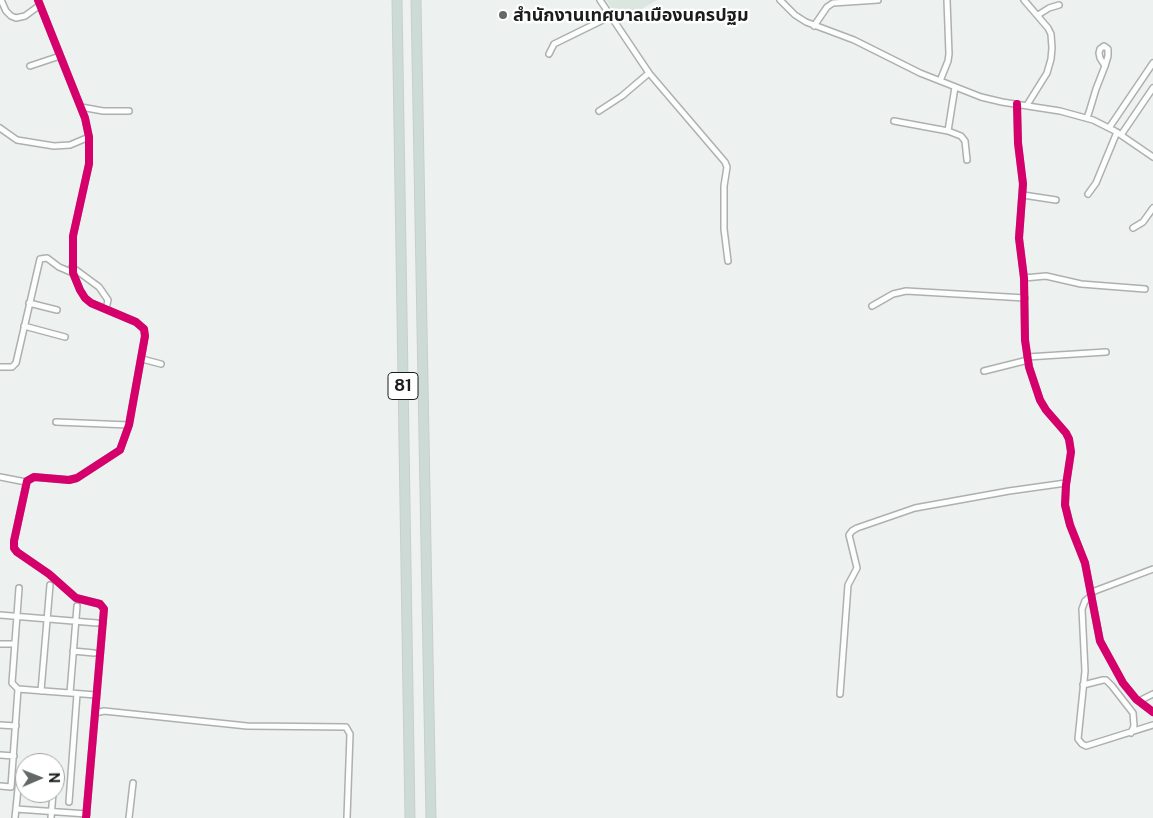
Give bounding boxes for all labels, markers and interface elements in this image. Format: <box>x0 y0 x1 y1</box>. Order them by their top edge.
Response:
place label: สำนักงานเทศบาลเมืองนครปฐม <box>513 4 749 26</box>
marker: สำนักงานเทศบาลเมืองนครปฐม <box>497 9 509 21</box>
road number: 81 <box>388 372 418 400</box>
north arrow <box>15 753 65 803</box>
text: N <box>46 772 62 783</box>

